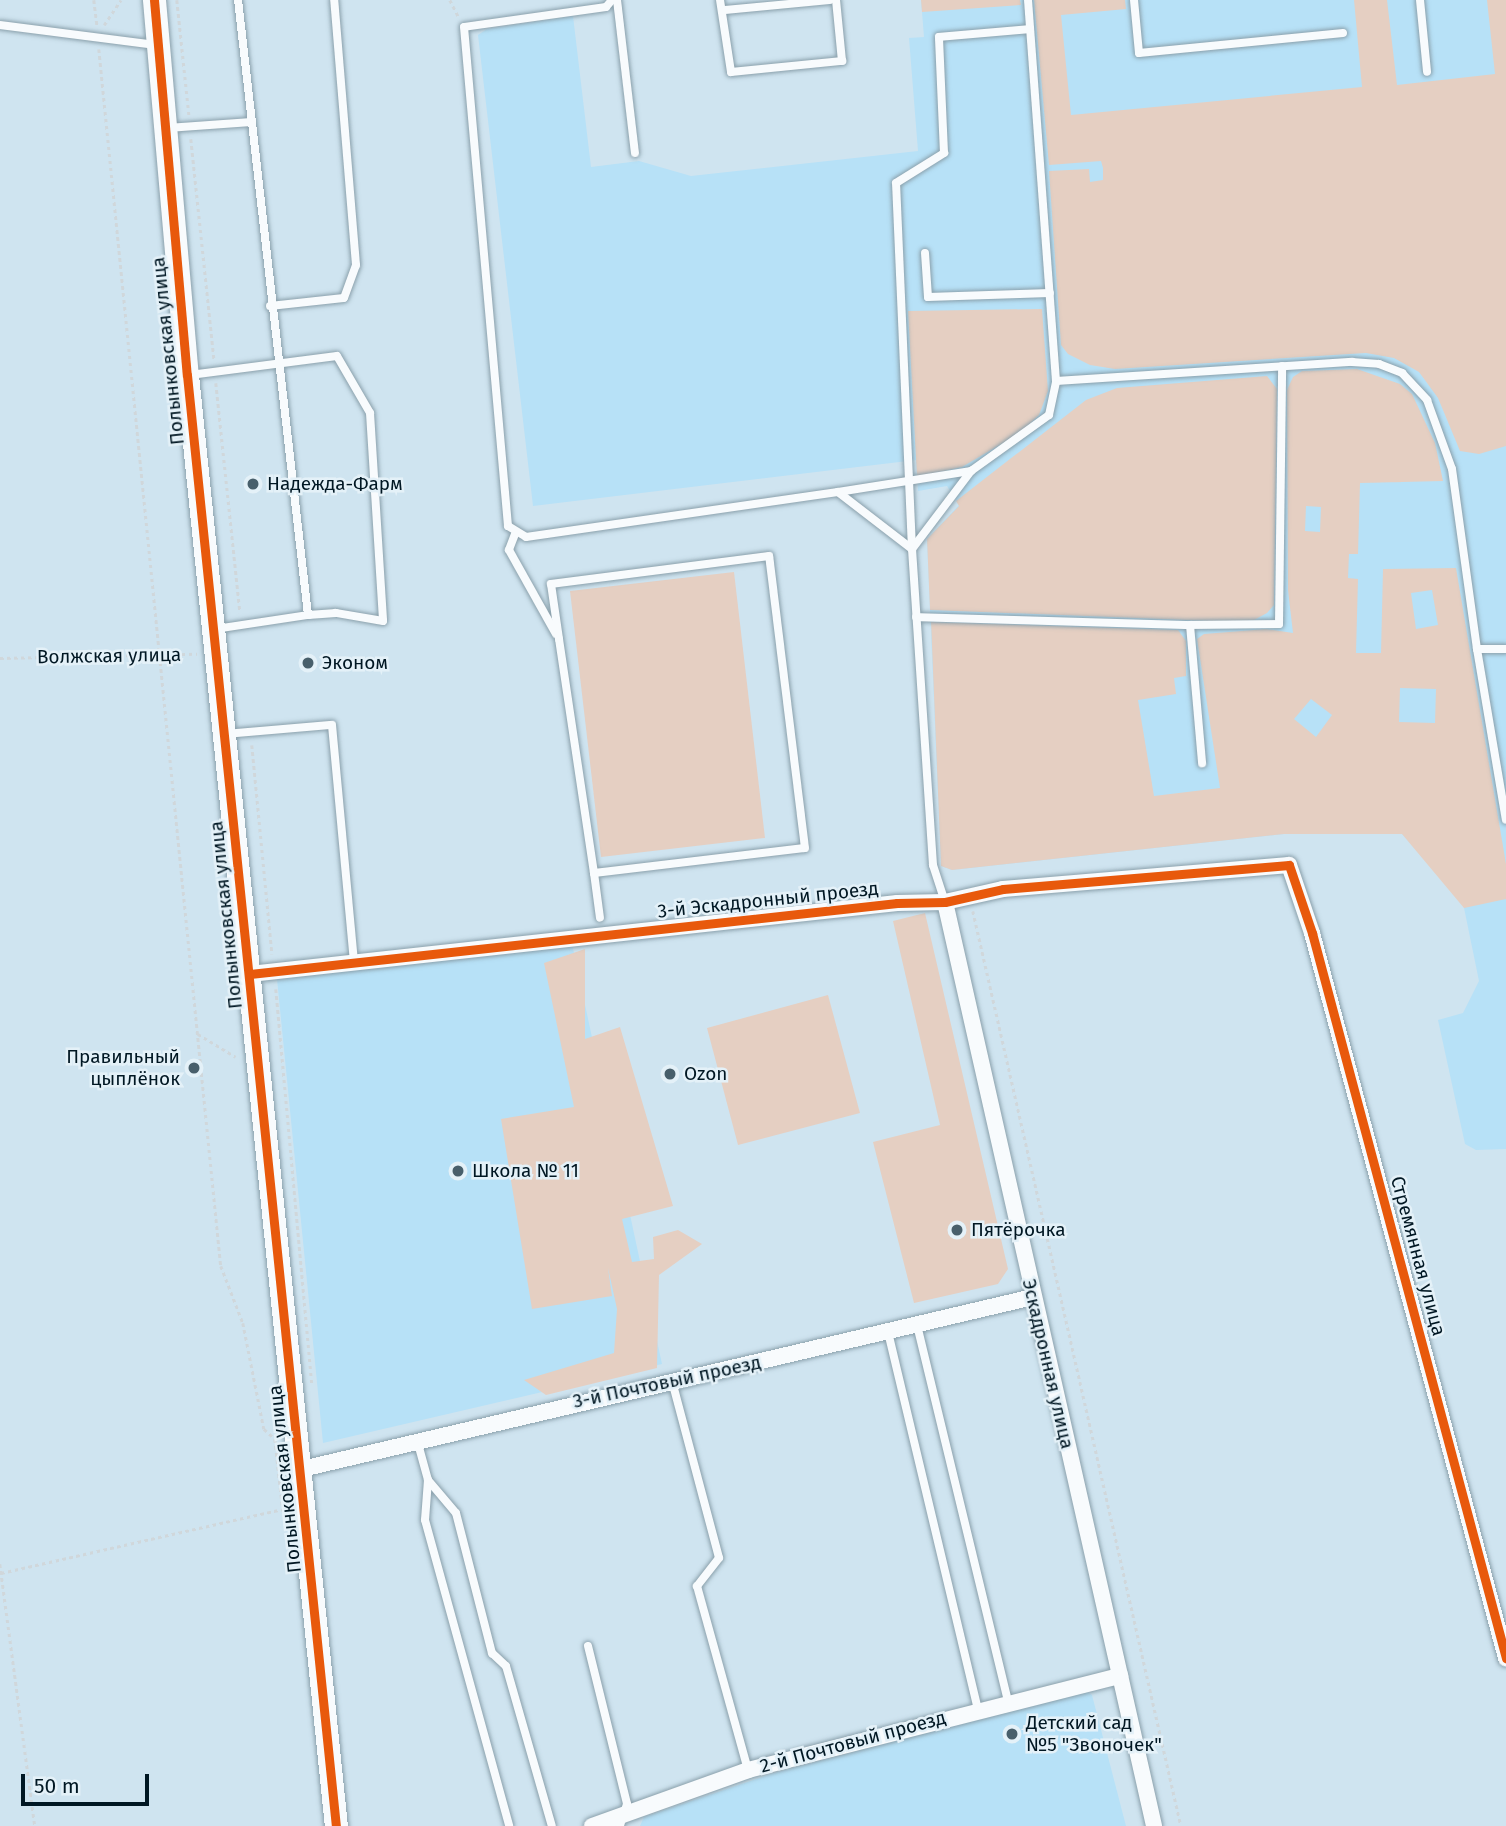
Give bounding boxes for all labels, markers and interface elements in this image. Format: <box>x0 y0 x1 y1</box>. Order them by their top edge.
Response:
street label: Полынковская улица <box>147 256 189 446</box>
place label: Надежда-Фарм <box>267 473 403 495</box>
marker: Надежда-Фарм <box>245 476 261 492</box>
street label: Волжская улица <box>37 643 181 669</box>
place label: Эконом <box>322 652 388 674</box>
marker: Эконом <box>300 655 316 671</box>
street label: Полынковская улица <box>205 820 247 1010</box>
street label: 3-й Эскадронный проезд <box>656 877 880 923</box>
place label: Правильный цыплёнок <box>66 1046 180 1090</box>
marker: Правильный цыплёнок <box>186 1060 202 1076</box>
place label: Ozon <box>684 1063 727 1085</box>
marker: Ozon <box>662 1066 678 1082</box>
place label: Школа № 11 <box>472 1160 579 1182</box>
marker: Школа № 11 <box>450 1163 466 1179</box>
street label: Стремянная улица <box>1386 1174 1450 1338</box>
place label: Пятёрочка <box>971 1219 1066 1241</box>
marker: Пятёрочка <box>949 1222 965 1238</box>
street label: Эскадронная улица <box>1017 1277 1079 1451</box>
street label: 3-й Почтовый проезд <box>571 1351 763 1413</box>
street label: Полынковская улица <box>264 1384 306 1574</box>
street label: 2-й Почтовый проезд <box>758 1706 948 1778</box>
place label: Детский сад №5 "Звоночек" <box>1026 1712 1162 1756</box>
marker: Детский сад №5 "Звоночек" <box>1004 1726 1020 1742</box>
scale bar <box>24 1759 152 1803</box>
text: 50 m <box>34 1773 80 1799</box>

